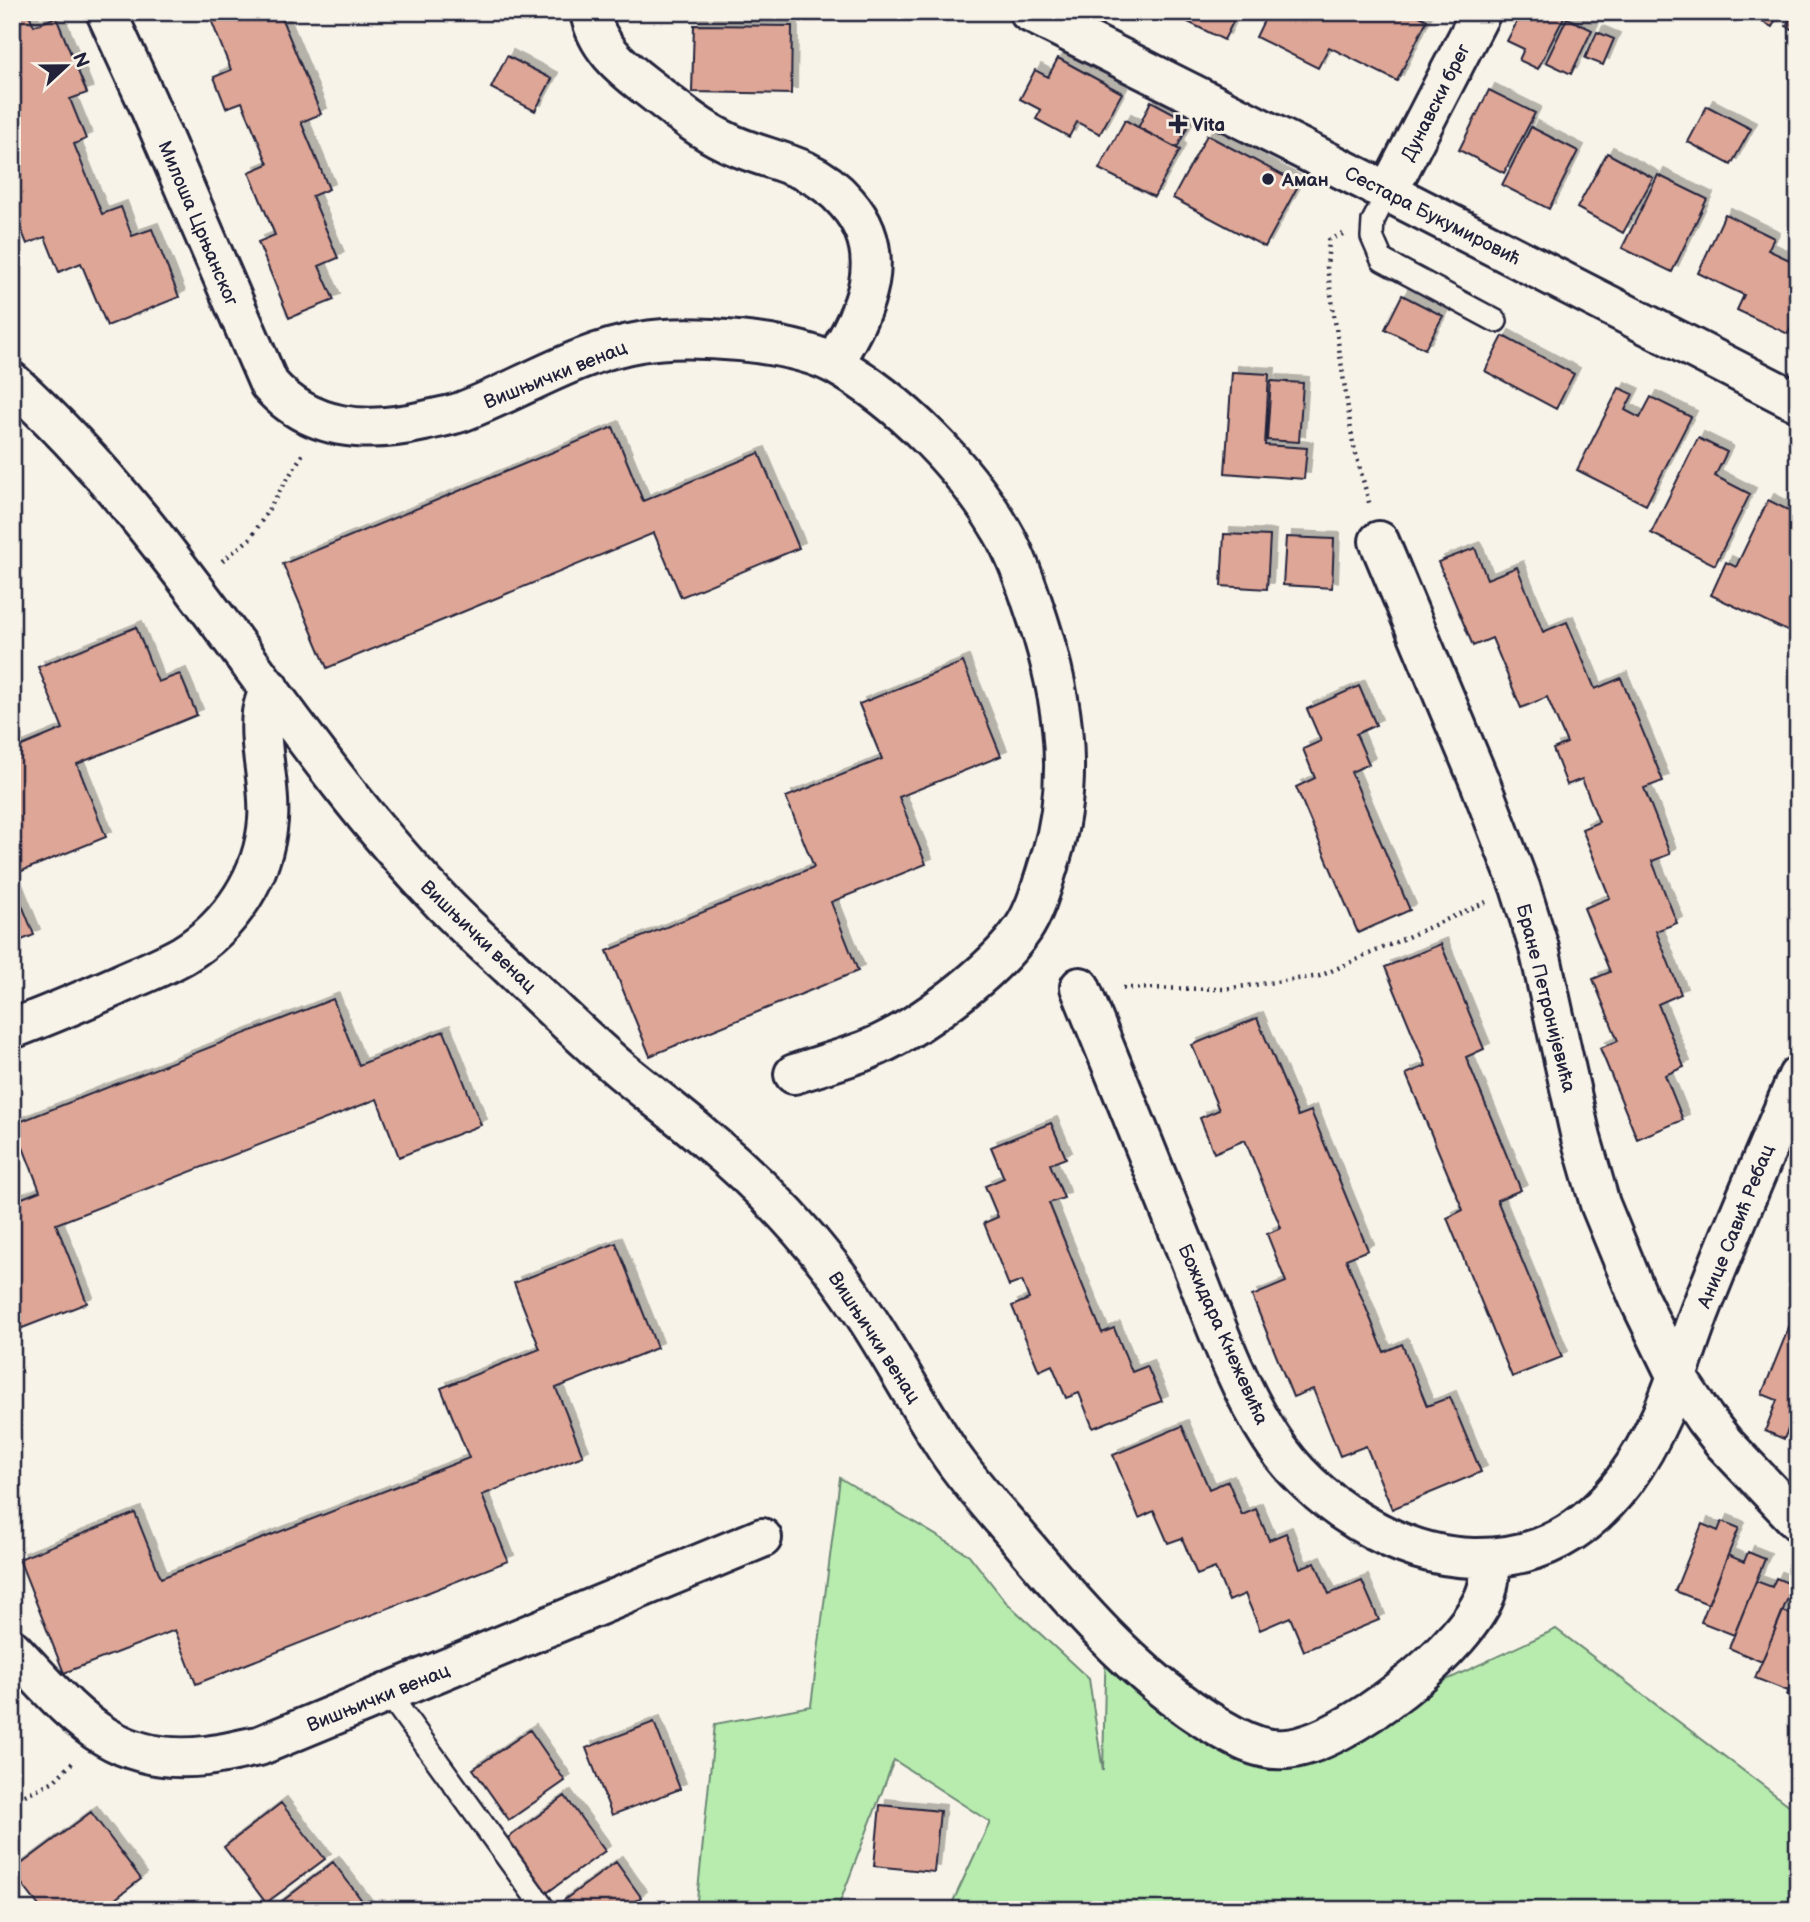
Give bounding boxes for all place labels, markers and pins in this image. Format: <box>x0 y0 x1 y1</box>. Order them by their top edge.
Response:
place label: Vita <box>1192 114 1225 137</box>
marker: Vita <box>1170 116 1186 132</box>
place label: Аман <box>1281 169 1329 192</box>
marker: Аман <box>1260 171 1276 187</box>

